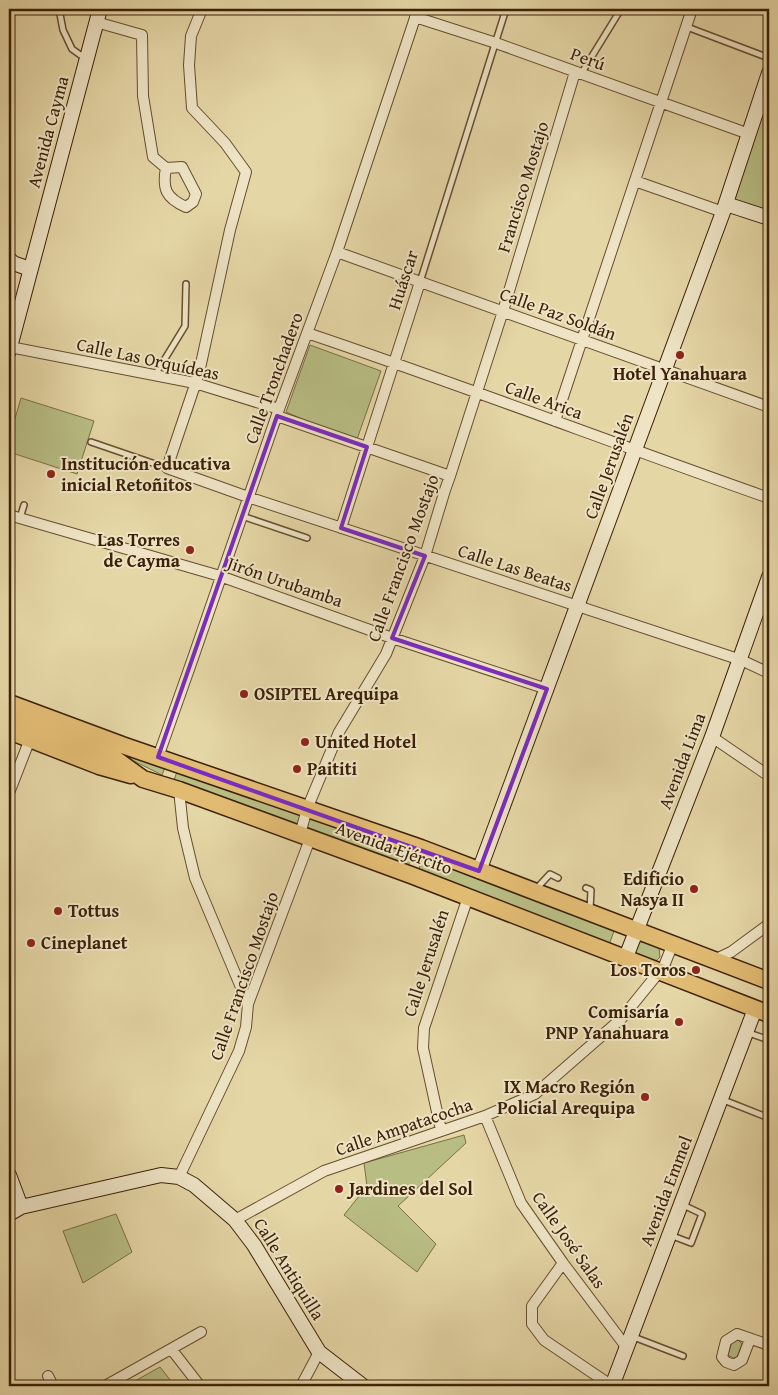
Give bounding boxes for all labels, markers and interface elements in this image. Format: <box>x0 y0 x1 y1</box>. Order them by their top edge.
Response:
street label: Perú <box>567 40 610 77</box>
street label: Avenida Cayma <box>20 72 76 191</box>
street label: Francisco Mostajo <box>490 118 555 256</box>
street label: Huáscar <box>380 246 425 313</box>
street label: Calle Paz Soldán <box>496 280 620 347</box>
street label: Calle Tronchadero <box>237 308 310 447</box>
street label: Calle Las Orquídeas <box>74 330 222 387</box>
marker: Hotel Yanahuara <box>674 349 686 361</box>
place label: Hotel Yanahuara <box>613 360 748 387</box>
street label: Calle Arica <box>502 373 587 426</box>
street label: Calle Jerusalén <box>577 409 640 523</box>
place label: Institución educativa inicial Retoñitos <box>61 450 231 498</box>
marker: Institución educativa inicial Retoñitos <box>45 468 57 480</box>
street label: Calle Francisco Mostajo <box>360 470 445 645</box>
place label: Las Torres de Cayma <box>97 526 181 574</box>
street label: Calle Las Beatas <box>455 536 576 599</box>
marker: Las Torres de Cayma <box>184 544 196 556</box>
street label: Jirón Urubamba <box>222 548 347 614</box>
place label: OSIPTEL Arequipa <box>254 680 399 707</box>
marker: OSIPTEL Arequipa <box>238 688 250 700</box>
street label: Avenida Lima <box>651 708 712 813</box>
place label: United Hotel <box>315 728 417 755</box>
marker: United Hotel <box>299 736 311 748</box>
place label: Paititi <box>307 755 357 782</box>
marker: Paititi <box>291 763 303 775</box>
street label: Avenida Ejército <box>332 814 456 881</box>
place label: Edificio Nasya II <box>621 865 684 913</box>
marker: Edificio Nasya II <box>688 883 700 895</box>
street label: Calle Francisco Mostajo <box>202 888 285 1064</box>
place label: Tottus <box>68 897 119 924</box>
marker: Tottus <box>52 905 64 917</box>
street label: Calle Jerusalén <box>395 906 456 1020</box>
place label: Cineplanet <box>41 929 128 956</box>
marker: Cineplanet <box>25 937 37 949</box>
place label: Los Toros <box>611 956 686 983</box>
marker: Los Toros <box>690 964 702 976</box>
place label: Comisaría PNP Yanahuara <box>545 998 670 1046</box>
marker: Comisaría PNP Yanahuara <box>673 1016 685 1028</box>
place label: IX Macro Región Policial Arequipa <box>497 1073 636 1121</box>
street label: Calle Ampatacocha <box>332 1090 476 1163</box>
marker: IX Macro Región Policial Arequipa <box>639 1091 651 1103</box>
street label: Avenida Emmel <box>632 1132 699 1250</box>
place label: Jardines del Sol <box>346 1175 473 1202</box>
marker: Jardines del Sol <box>333 1183 345 1195</box>
street label: Calle José Salas <box>526 1186 613 1294</box>
street label: Calle Antiquilla <box>247 1212 332 1326</box>

